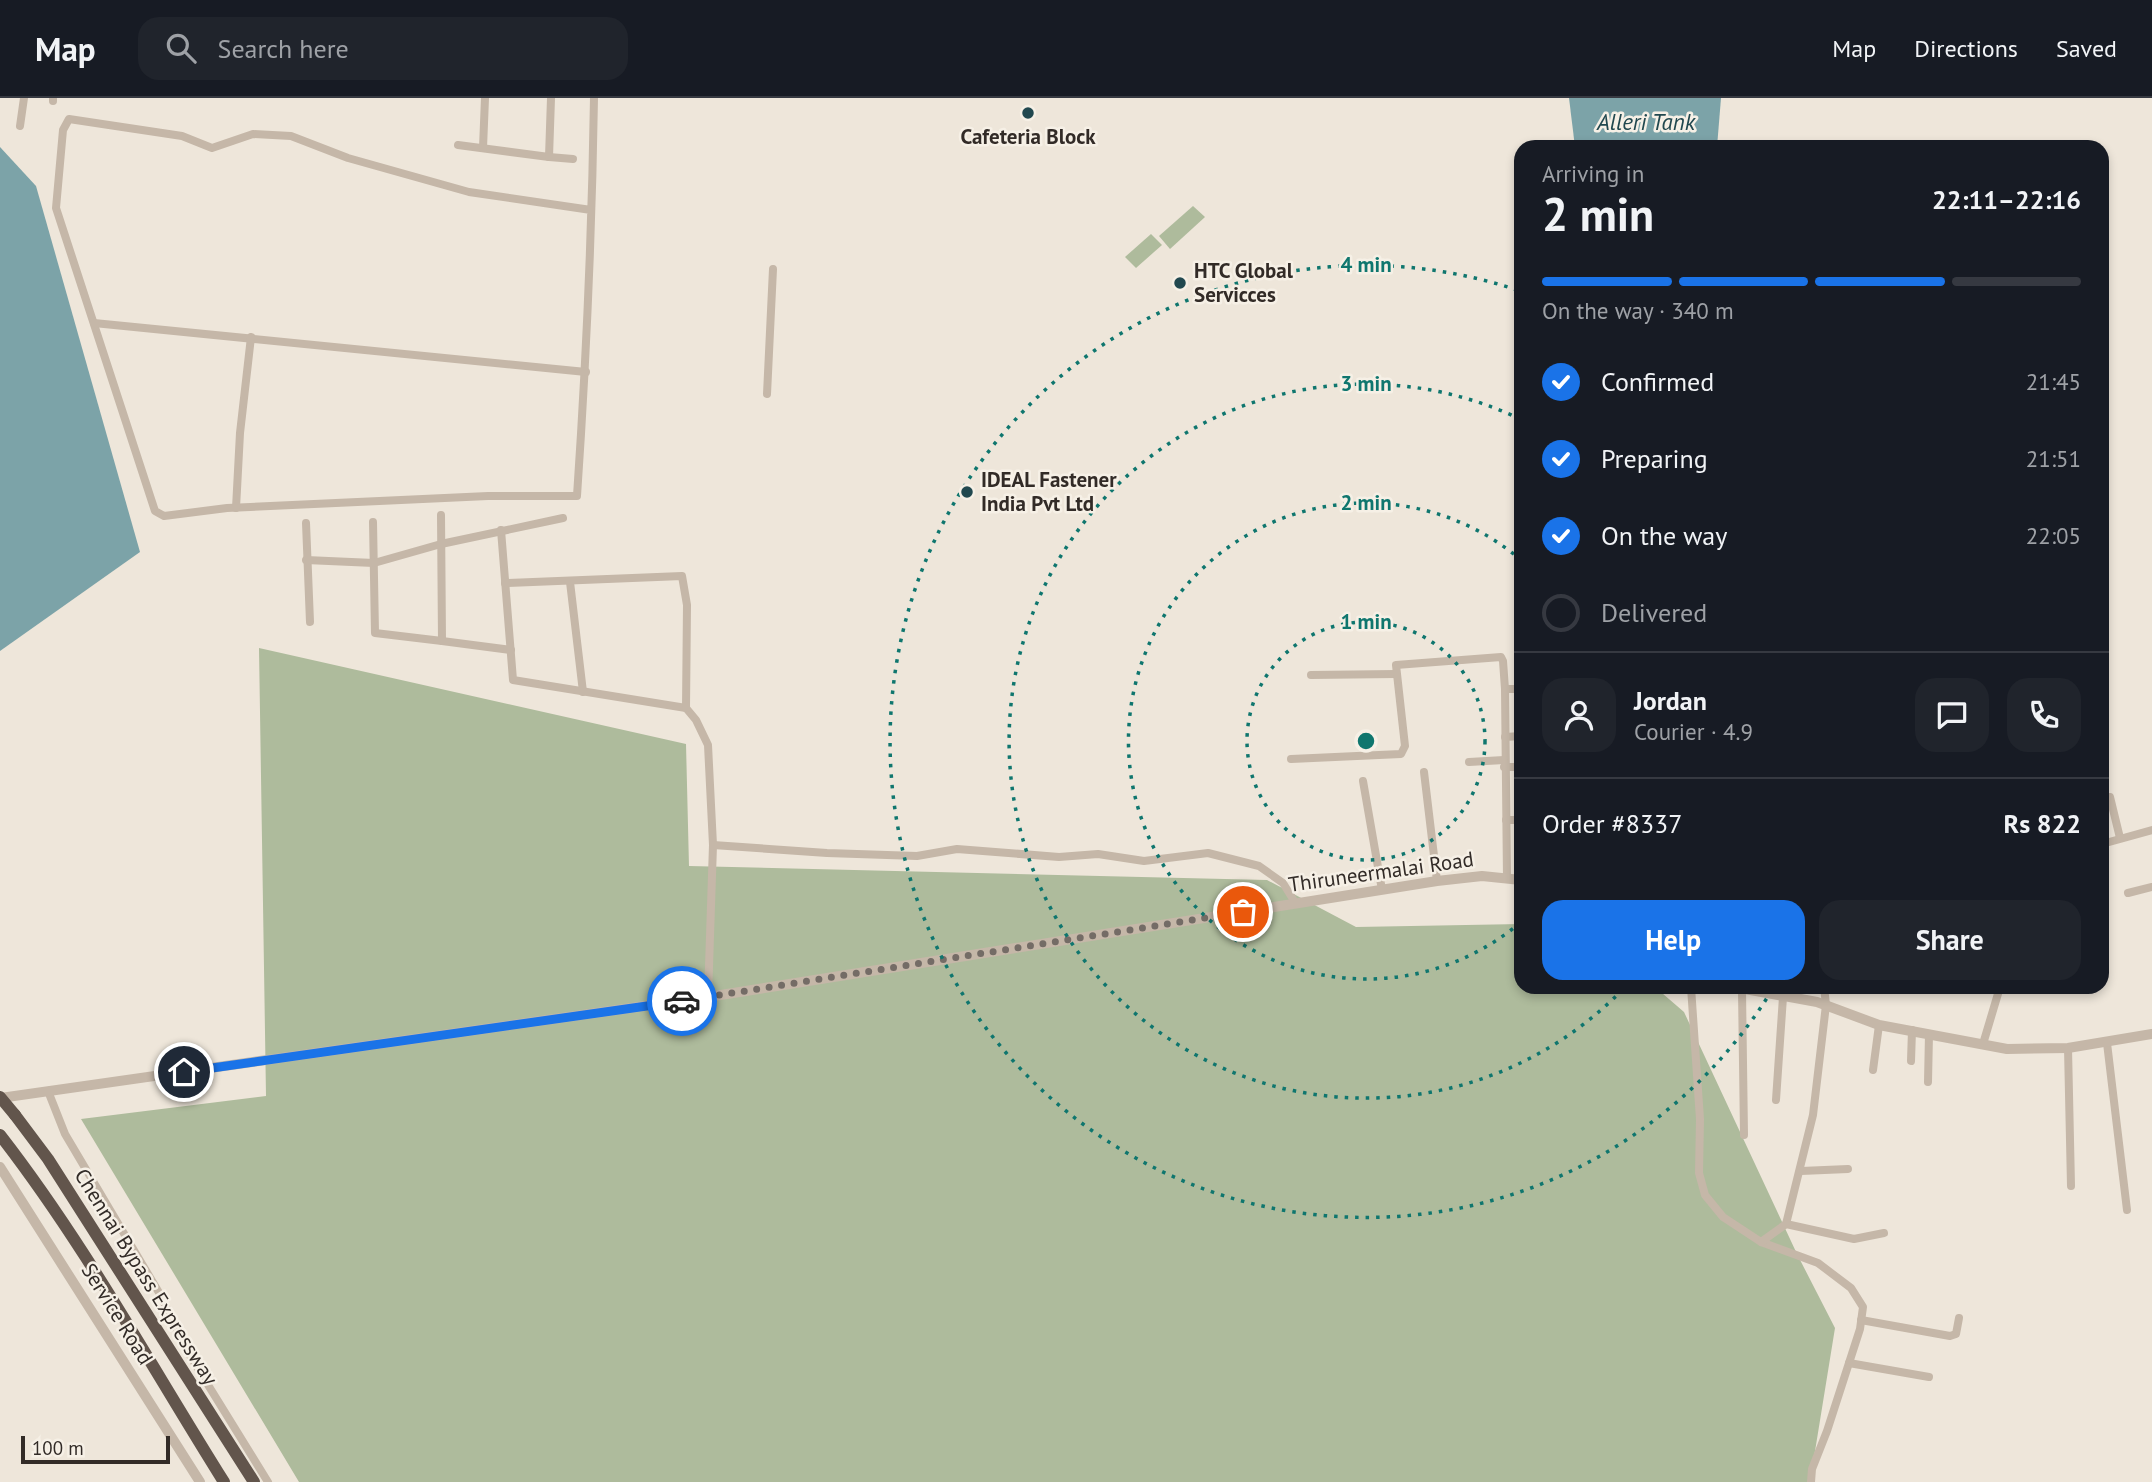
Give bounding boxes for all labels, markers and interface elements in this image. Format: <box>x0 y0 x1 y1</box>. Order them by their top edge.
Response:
search box <box>138 17 628 80</box>
text: Map <box>35 27 96 70</box>
icon: search <box>162 29 200 67</box>
text: Search here <box>218 32 349 65</box>
text: Map <box>1832 33 1876 64</box>
text: Directions <box>1914 33 2018 64</box>
text: Saved <box>2056 33 2117 64</box>
marker: Cafeteria Block <box>1020 105 1036 121</box>
water label: Alleri Tank <box>1596 107 1697 136</box>
place label: Cafeteria Block <box>960 123 1096 150</box>
text: Arriving in <box>1542 159 1644 188</box>
text: 22:11–22:16 <box>1932 183 2081 216</box>
text: 2 min <box>1542 184 1654 244</box>
text: 4 min <box>1340 251 1392 278</box>
place label: HTC Global Servicces <box>1194 257 1294 308</box>
marker: HTC Global Servicces <box>1172 275 1188 291</box>
text: On the way · 340 m <box>1542 296 1734 325</box>
icon: check <box>1542 363 1580 401</box>
text: Confirmed <box>1601 365 1714 398</box>
text: 21:45 <box>2026 367 2081 396</box>
text: 3 min <box>1340 370 1392 397</box>
icon: check <box>1542 440 1580 478</box>
text: Preparing <box>1601 442 1708 475</box>
text: 21:51 <box>2026 444 2081 473</box>
place label: IDEAL Fastener India Pvt Ltd <box>981 466 1117 517</box>
marker: IDEAL Fastener India Pvt Ltd <box>959 484 975 500</box>
text: 2 min <box>1340 489 1392 516</box>
icon: check <box>1542 517 1580 555</box>
text: On the way <box>1601 519 1727 552</box>
text: 22:05 <box>2026 521 2081 550</box>
text: Delivered <box>1601 596 1707 629</box>
text: 1 min <box>1340 608 1392 635</box>
button: person <box>1542 678 1616 752</box>
button: chat <box>1915 678 1989 752</box>
button: phone <box>2007 678 2081 752</box>
text: Jordan <box>1634 684 1707 717</box>
text: Courier · 4.9 <box>1634 717 1753 746</box>
centre of rings <box>1354 729 1378 753</box>
text: Order #8337 <box>1542 807 1682 840</box>
text: Rs 822 <box>2004 807 2081 840</box>
street label: Thiruneermalai Road <box>1287 845 1475 898</box>
pin <box>1213 882 1273 942</box>
icon: bag <box>1224 893 1262 931</box>
button: Help <box>1542 900 1805 980</box>
button: Share <box>1819 900 2081 980</box>
courier <box>647 966 717 1036</box>
icon: car <box>663 982 701 1020</box>
pin <box>154 1042 214 1102</box>
icon: home <box>165 1053 203 1091</box>
street label: Chennai Bypass Expressway <box>69 1163 224 1390</box>
street label: Service Road <box>76 1258 159 1369</box>
scale bar <box>21 1433 170 1465</box>
text: 100 m <box>32 1436 84 1460</box>

